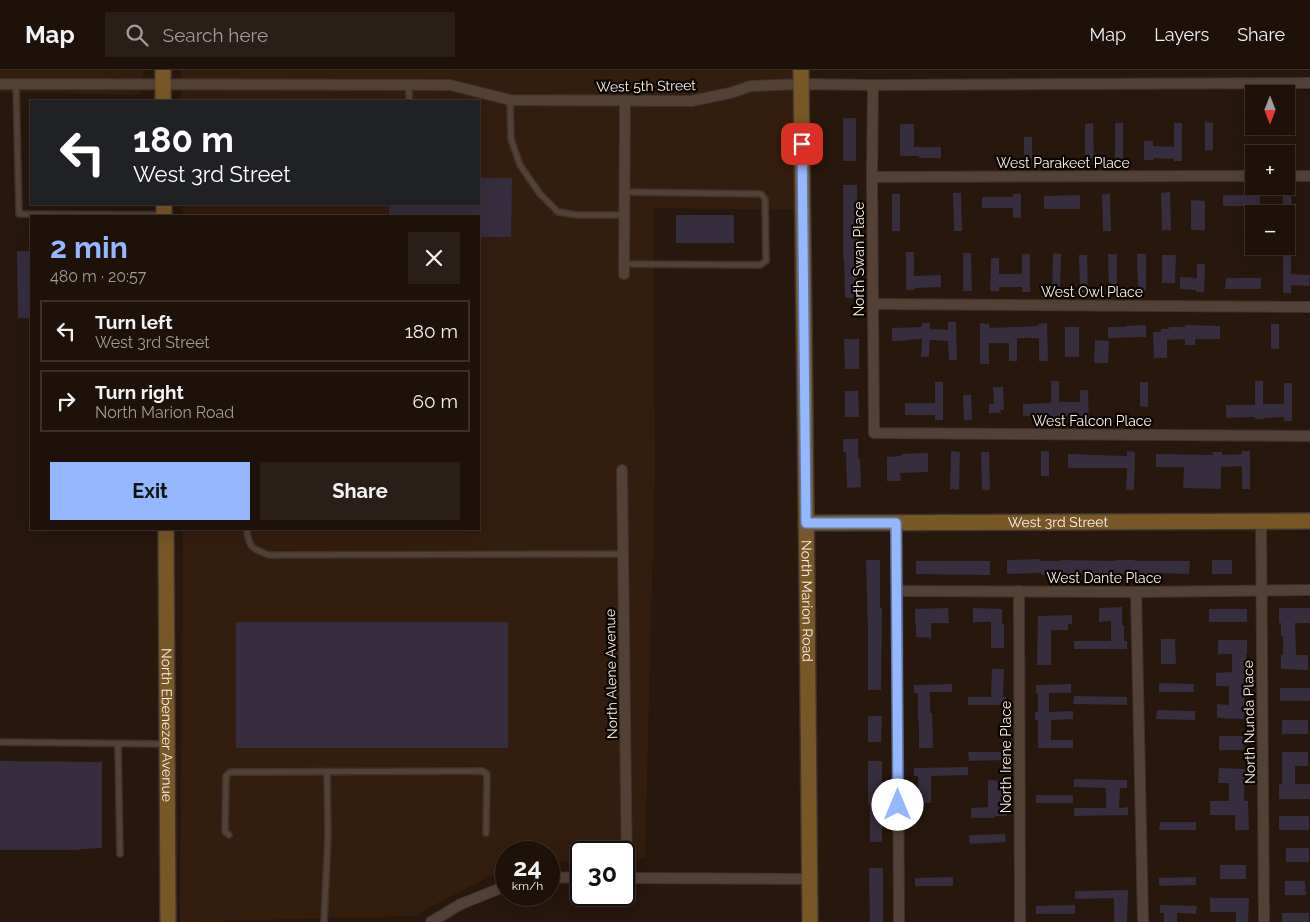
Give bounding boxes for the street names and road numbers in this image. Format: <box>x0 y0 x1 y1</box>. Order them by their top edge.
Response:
street label: West 5th Street <box>596 77 696 95</box>
street label: West Parakeet Place <box>996 155 1130 171</box>
street label: North Swan Place <box>851 201 867 317</box>
street label: West Owl Place <box>1041 284 1143 300</box>
street label: West Falcon Place <box>1032 413 1152 429</box>
street label: West 3rd Street <box>1008 514 1108 530</box>
street label: North Marion Road <box>798 540 816 662</box>
street label: West Dante Place <box>1047 570 1161 586</box>
street label: North Alene Avenue <box>602 609 620 739</box>
street label: North Ebenezer Avenue <box>159 648 175 802</box>
street label: North Nunda Place <box>1240 660 1258 784</box>
street label: North Irene Place <box>998 701 1014 813</box>

